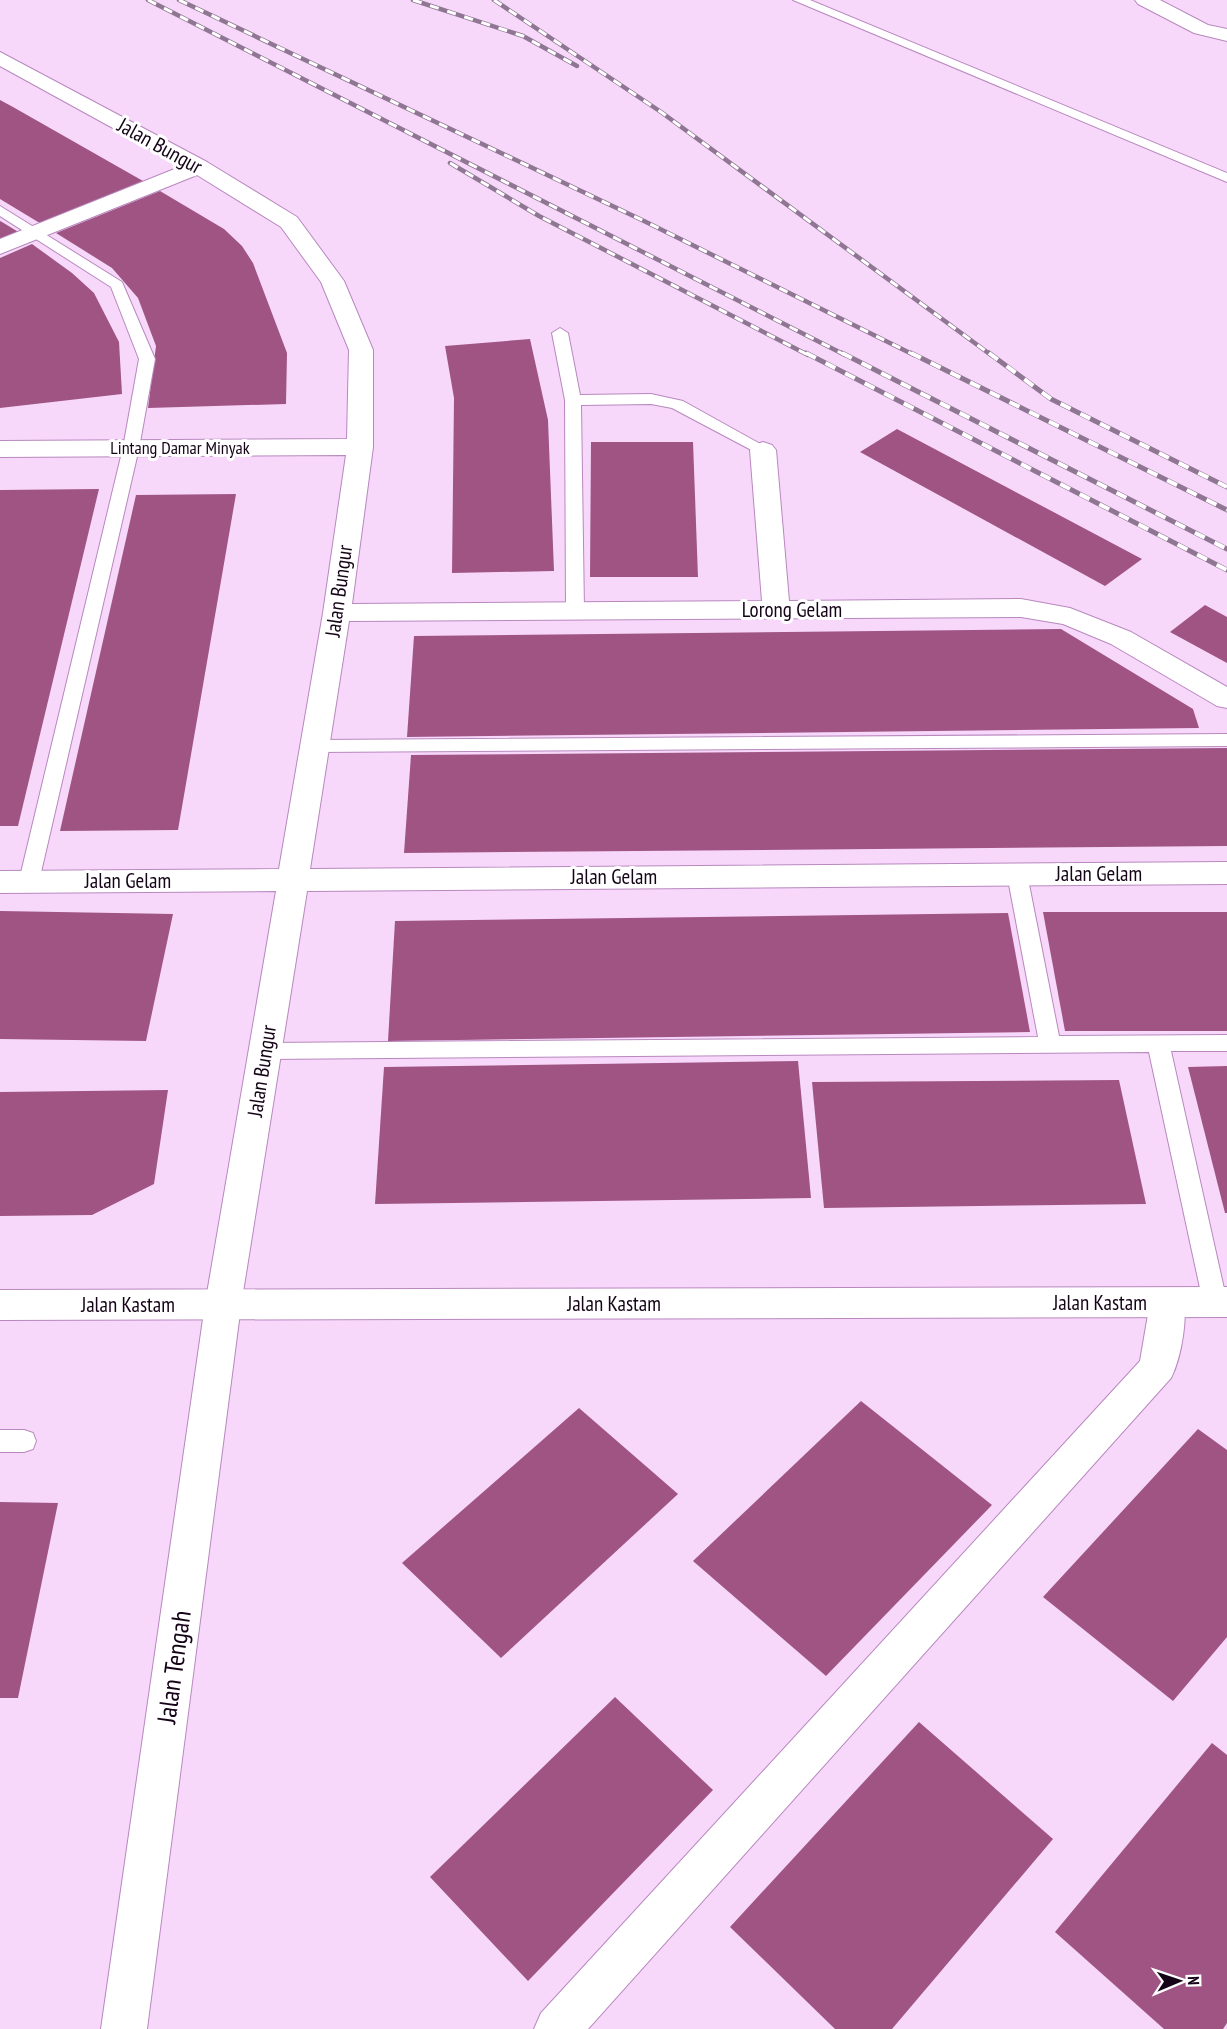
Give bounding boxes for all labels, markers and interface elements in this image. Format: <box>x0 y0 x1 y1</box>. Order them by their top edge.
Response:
street label: Jalan Bungur <box>112 111 207 180</box>
street label: Lintang Damar Minyak <box>110 436 250 459</box>
street label: Jalan Bungur <box>319 543 358 640</box>
street label: Lorong Gelam <box>742 596 842 623</box>
street label: Jalan Gelam <box>1055 860 1142 887</box>
street label: Jalan Gelam <box>570 863 657 890</box>
street label: Jalan Gelam <box>84 867 171 894</box>
street label: Jalan Bungur <box>241 1023 282 1120</box>
street label: Jalan Kastam <box>1052 1289 1147 1316</box>
street label: Jalan Kastam <box>566 1290 661 1317</box>
street label: Jalan Kastam <box>80 1291 175 1318</box>
street label: Jalan Tengah <box>149 1608 198 1726</box>
north arrow <box>1149 1951 1209 2011</box>
text: N <box>1184 1976 1204 1985</box>

